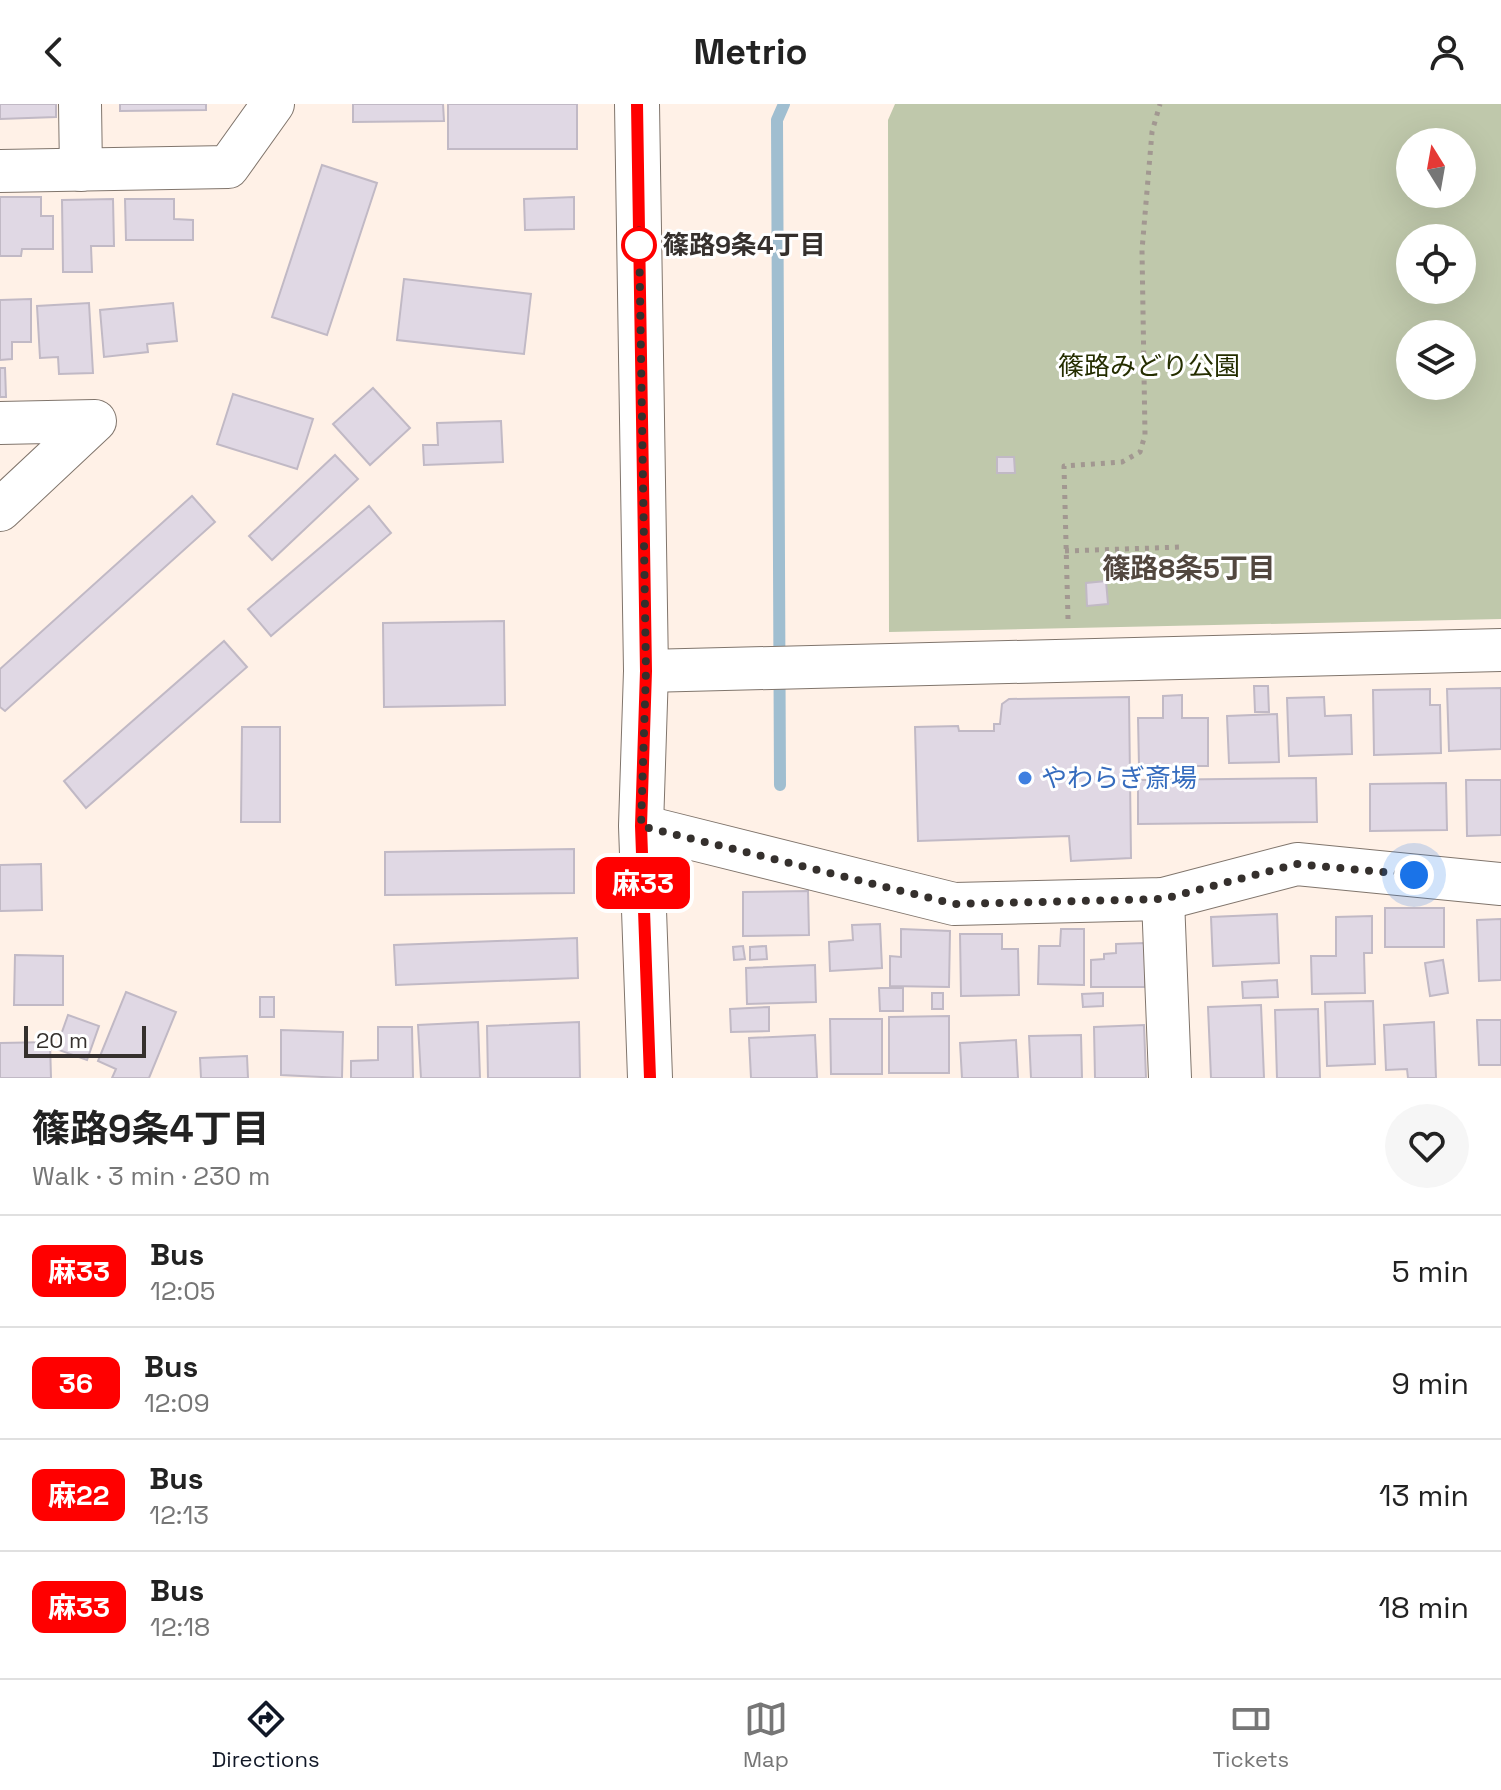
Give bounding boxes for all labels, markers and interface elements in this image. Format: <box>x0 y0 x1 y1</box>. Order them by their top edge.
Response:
text: Metrio <box>693 29 808 75</box>
icon: back <box>32 30 76 74</box>
icon: person <box>1425 30 1469 74</box>
north arrow <box>1396 128 1476 208</box>
map controls <box>1396 128 1476 400</box>
button: locate <box>1396 224 1476 304</box>
marker: 篠路9条4丁目 <box>622 228 656 262</box>
place label: 篠路9条4丁目 <box>663 228 826 262</box>
button: layers <box>1396 320 1476 400</box>
park label: 篠路みどり公園 <box>1058 349 1240 383</box>
district label: 篠路8条5丁目 <box>1102 550 1276 586</box>
place label: やわらぎ斎場 <box>1041 761 1197 795</box>
marker: やわらぎ斎場 <box>1016 769 1034 787</box>
your location <box>1394 855 1434 895</box>
line badge: 麻33 <box>597 857 689 909</box>
text: 麻33 <box>612 865 674 901</box>
scale bar <box>24 1022 146 1058</box>
text: 20 m <box>36 1026 88 1054</box>
button: heart <box>1385 1104 1469 1188</box>
text: 篠路9条4丁目 <box>32 1105 270 1153</box>
text: Walk · 3 min · 230 m <box>32 1159 270 1193</box>
text: Bus <box>150 1235 204 1274</box>
text: 5 min <box>1392 1252 1469 1291</box>
text: 麻33 <box>48 1253 110 1289</box>
text: 12:05 <box>150 1274 215 1308</box>
text: Bus <box>144 1347 198 1386</box>
text: 9 min <box>1391 1364 1469 1403</box>
text: 36 <box>59 1365 93 1401</box>
text: 12:09 <box>144 1386 210 1420</box>
text: Bus <box>149 1459 203 1498</box>
text: 13 min <box>1379 1476 1469 1515</box>
text: 麻22 <box>48 1477 109 1513</box>
text: 12:13 <box>149 1498 209 1532</box>
text: Bus <box>150 1571 204 1610</box>
text: 18 min <box>1379 1588 1469 1627</box>
text: 麻33 <box>48 1589 110 1625</box>
text: 12:18 <box>150 1610 210 1644</box>
tab: Directions <box>212 1697 320 1773</box>
tab: Map <box>743 1697 789 1773</box>
tab: Tickets <box>1212 1697 1289 1773</box>

